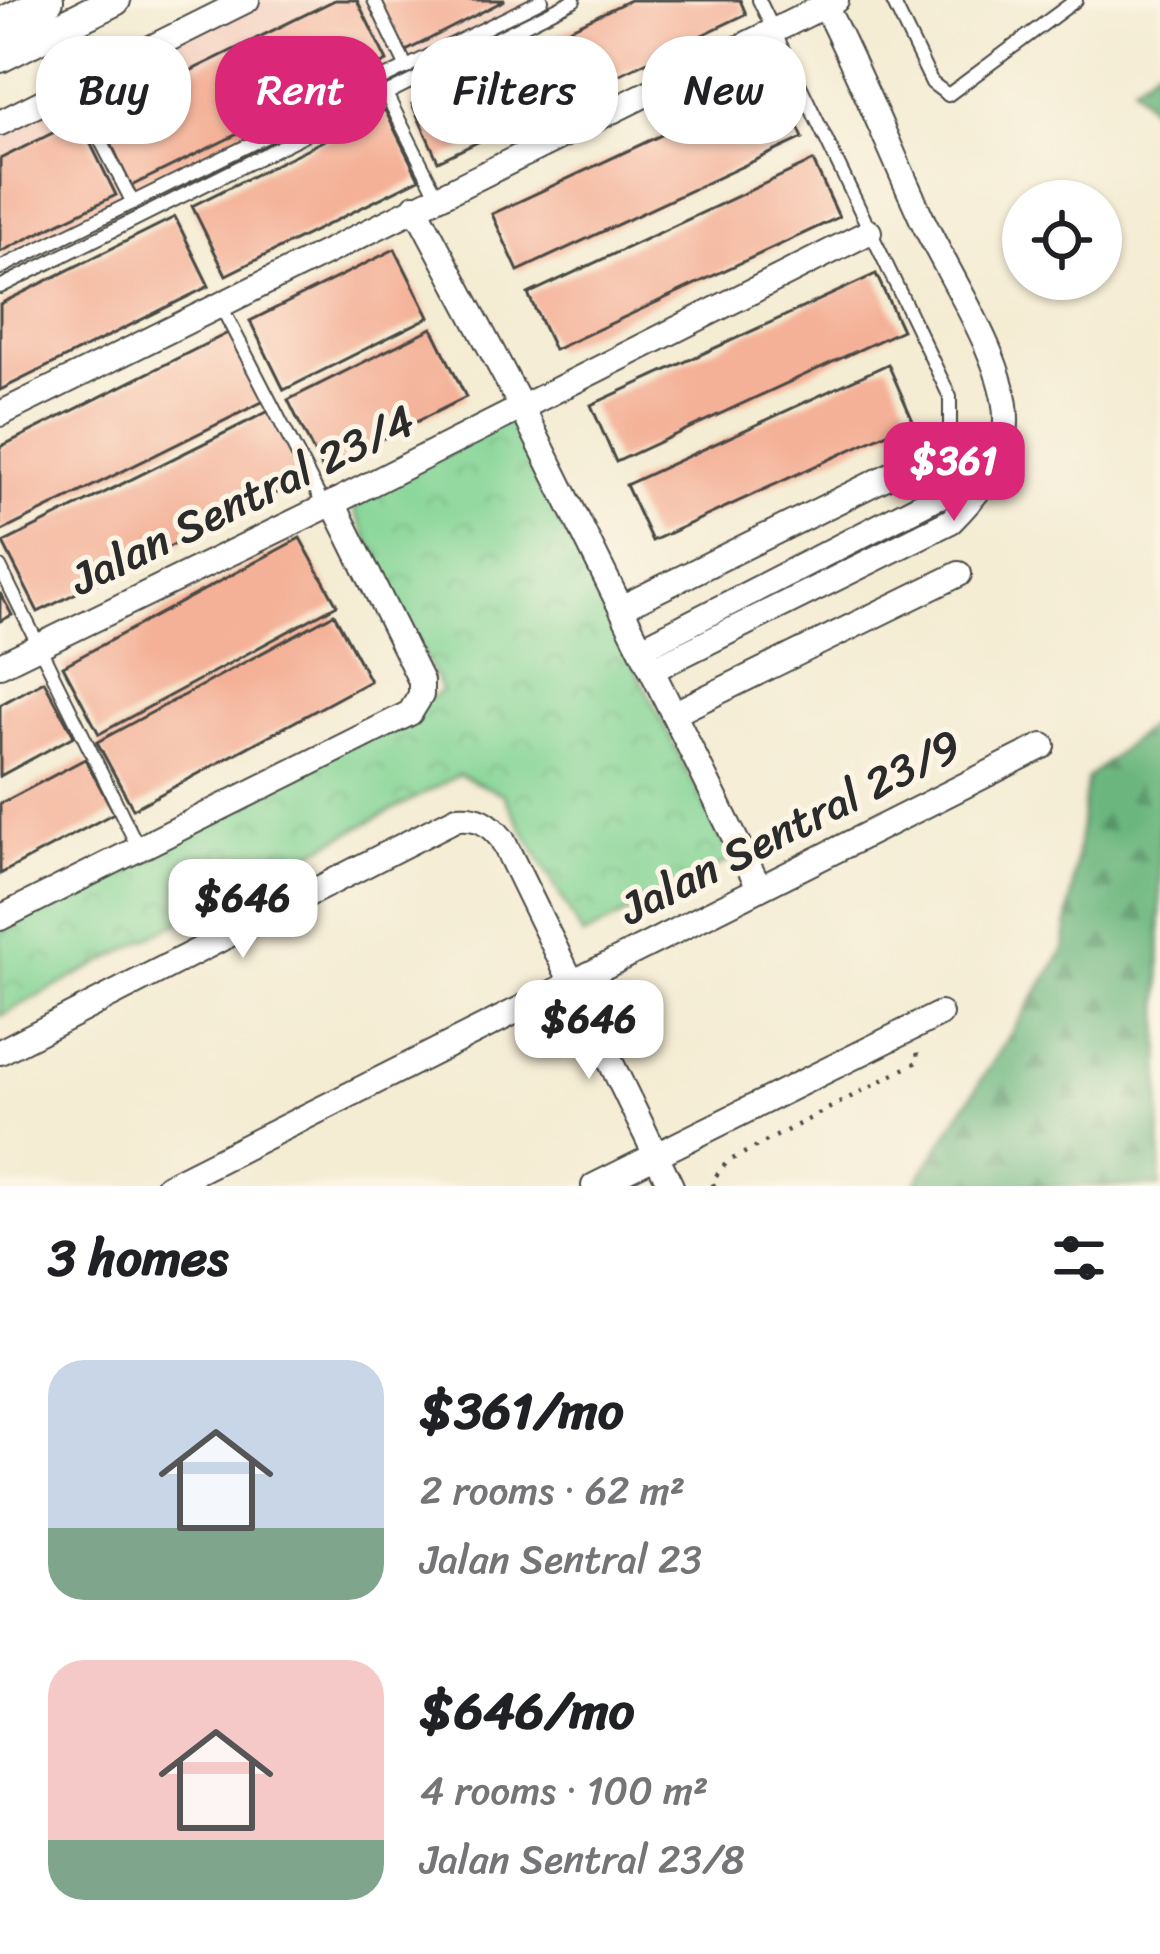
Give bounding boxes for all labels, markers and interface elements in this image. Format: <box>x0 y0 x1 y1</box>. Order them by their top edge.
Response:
chip: Buy <box>36 36 191 144</box>
chip: Rent <box>215 36 387 144</box>
chip: Filters <box>411 36 618 144</box>
chip: New <box>642 36 806 144</box>
map controls <box>1002 180 1122 300</box>
button: locate <box>1002 180 1122 300</box>
street label: Jalan Sentral 23/4 <box>54 382 429 619</box>
pin: $361 <box>883 422 1025 524</box>
text: $361 <box>911 426 997 495</box>
street label: Jalan Sentral 23/9 <box>603 706 976 949</box>
pin: $646 <box>172 859 314 961</box>
text: $646 <box>196 863 290 932</box>
pin: $646 <box>518 980 660 1082</box>
text: $646 <box>542 984 636 1053</box>
text: 3 homes <box>48 1213 228 1303</box>
icon: filters <box>1046 1225 1112 1291</box>
text: $361/mo <box>420 1366 624 1456</box>
icon: home <box>144 1408 288 1552</box>
text: 2 rooms · 62 m² <box>420 1456 685 1525</box>
text: Jalan Sentral 23 <box>420 1525 702 1594</box>
text: $646/mo <box>420 1666 635 1756</box>
icon: home <box>144 1708 288 1852</box>
text: 4 rooms · 100 m² <box>420 1756 708 1825</box>
text: Jalan Sentral 23/8 <box>420 1825 745 1894</box>

